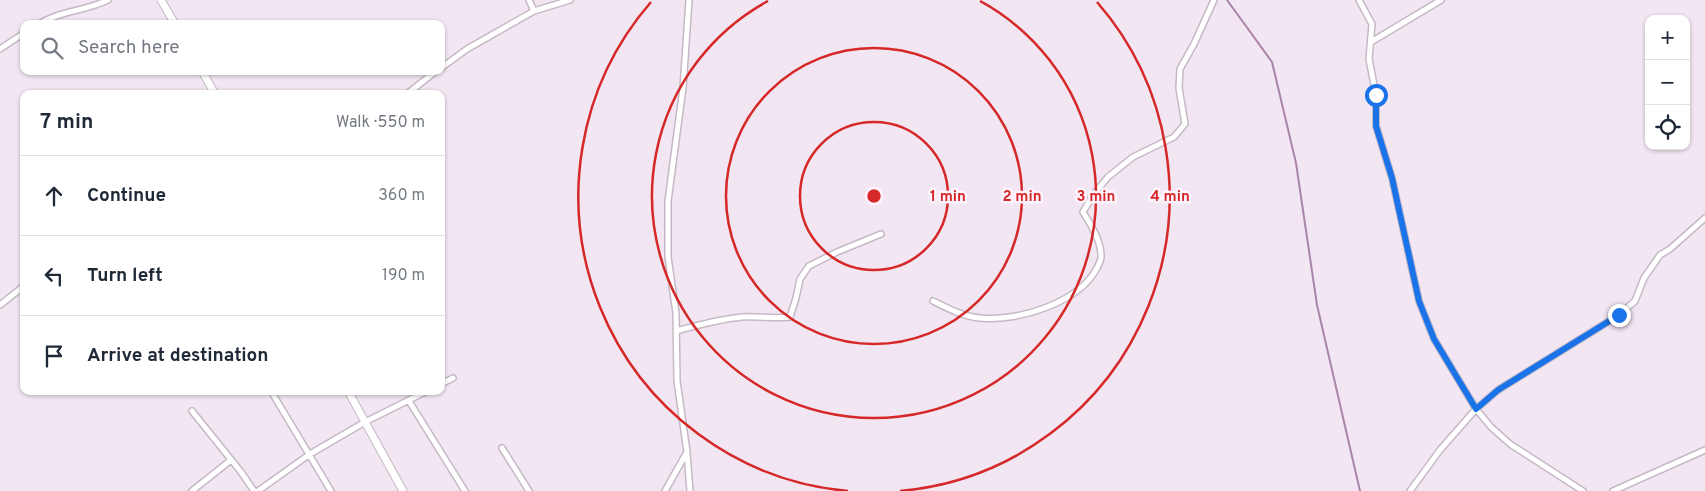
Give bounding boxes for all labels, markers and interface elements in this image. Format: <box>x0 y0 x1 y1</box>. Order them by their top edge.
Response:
map controls <box>1645 15 1690 150</box>
button: + <box>1645 15 1690 60</box>
search box <box>20 20 445 75</box>
icon: search <box>38 34 66 62</box>
text: Search here <box>78 36 180 60</box>
button: − <box>1645 60 1690 105</box>
route start <box>1365 84 1388 107</box>
button: locate <box>1645 105 1690 150</box>
text: 7 min <box>40 109 93 136</box>
text: Walk · 550 m <box>336 113 425 133</box>
icon: ahead <box>40 182 68 210</box>
text: Continue <box>87 184 166 208</box>
text: 360 m <box>378 186 425 206</box>
centre of rings <box>865 187 883 205</box>
text: 1 min <box>930 188 966 207</box>
text: 2 min <box>1002 188 1042 207</box>
text: 3 min <box>1076 188 1116 207</box>
text: 4 min <box>1150 188 1190 207</box>
icon: left <box>40 262 68 290</box>
text: Turn left <box>87 264 163 288</box>
text: 190 m <box>382 266 425 286</box>
route end <box>1608 304 1631 327</box>
icon: arrive <box>40 342 68 370</box>
text: Arrive at destination <box>87 344 268 368</box>

